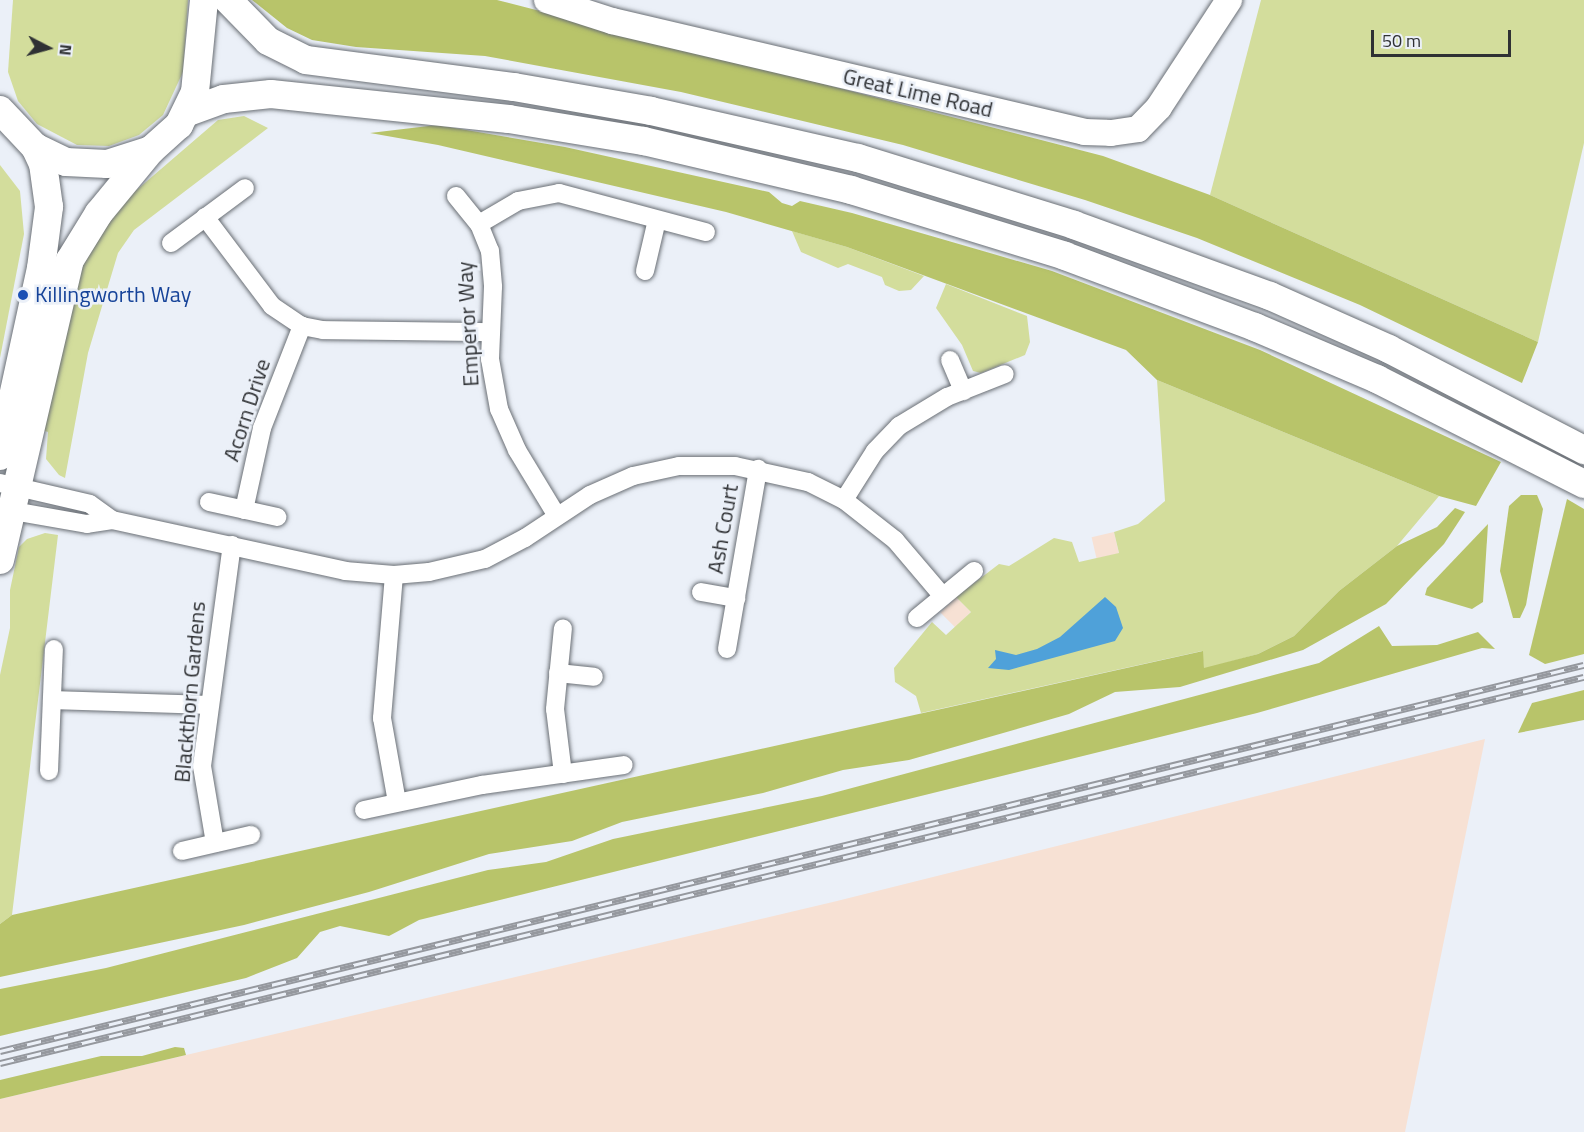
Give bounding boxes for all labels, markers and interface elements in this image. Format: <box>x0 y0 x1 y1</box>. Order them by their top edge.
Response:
north arrow <box>18 18 78 78</box>
scale bar <box>1374 18 1514 56</box>
text: 50 m <box>1382 27 1421 54</box>
text: N <box>53 43 78 57</box>
street label: Great Lime Road <box>841 63 995 123</box>
street label: Emperor Way <box>452 261 484 387</box>
place label: Killingworth Way <box>35 282 191 308</box>
marker: Killingworth Way <box>16 288 30 302</box>
street label: Acorn Drive <box>218 355 276 465</box>
street label: Ash Court <box>702 482 744 576</box>
street label: Blackthorn Gardens <box>169 600 211 784</box>

